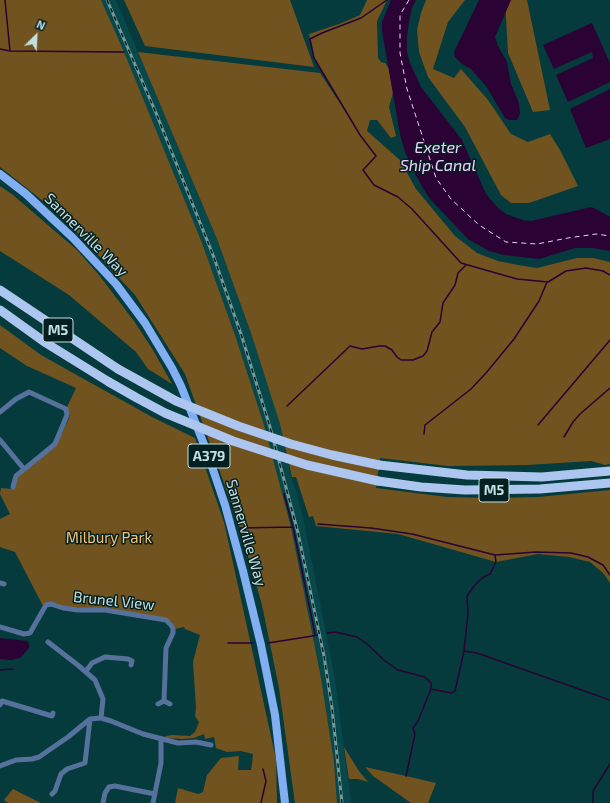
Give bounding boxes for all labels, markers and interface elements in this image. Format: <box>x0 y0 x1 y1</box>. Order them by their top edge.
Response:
north arrow <box>16 16 56 56</box>
text: N <box>35 17 47 32</box>
water label: Exeter Ship Canal <box>400 138 476 176</box>
street label: Sannerville Way <box>41 190 131 280</box>
road number: M5 <box>43 318 73 342</box>
road number: A379 <box>188 444 230 468</box>
street label: Sannerville Way <box>222 477 270 589</box>
road number: M5 <box>479 478 509 502</box>
park label: Milbury Park <box>66 529 152 547</box>
street label: Brunel View <box>72 588 156 614</box>

